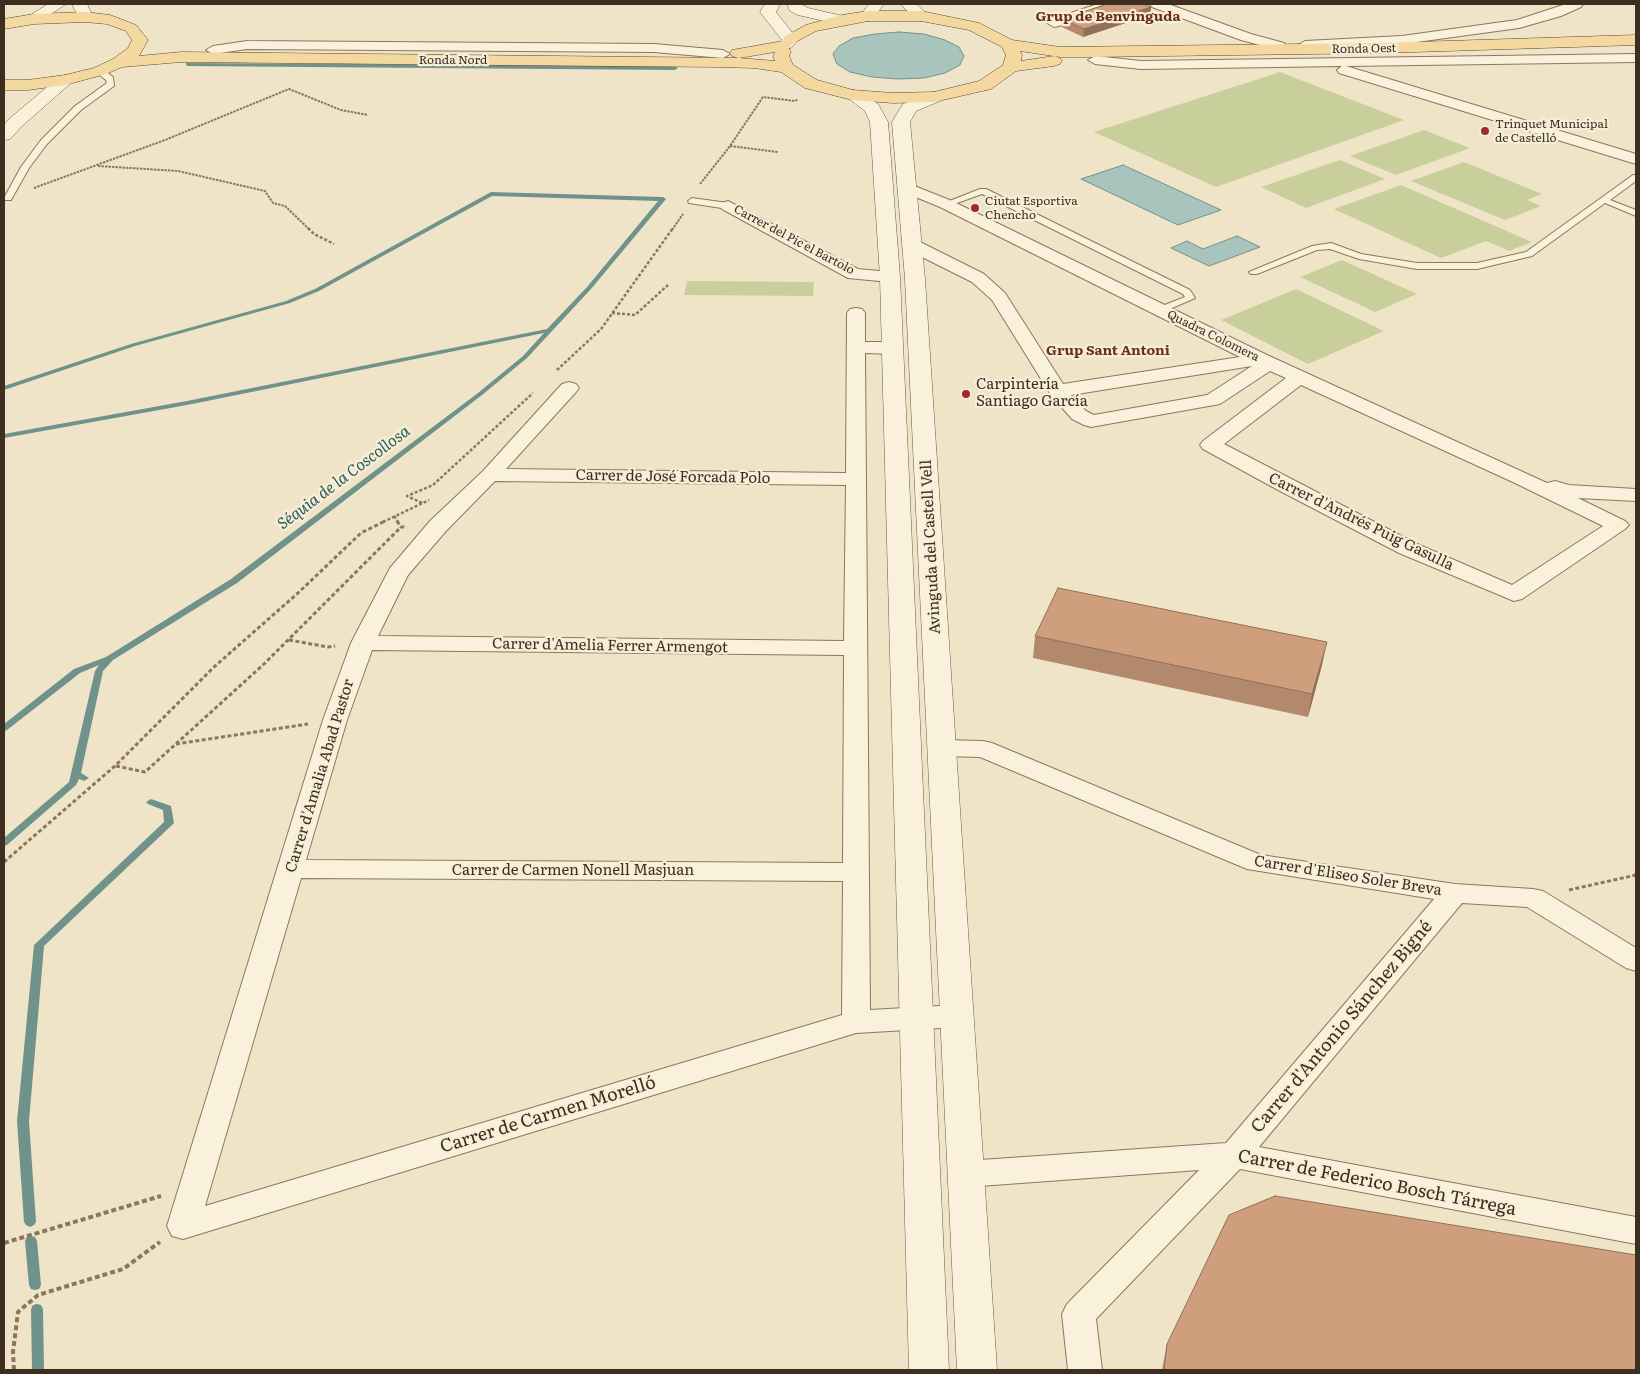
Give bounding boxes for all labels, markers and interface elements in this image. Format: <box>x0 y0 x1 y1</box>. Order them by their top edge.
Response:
district label: Grup de Benvinguda <box>1035 9 1181 25</box>
street label: Ronda Oest <box>1332 41 1396 57</box>
street label: Ronda Nord <box>419 53 487 67</box>
place label: Trinquet Municipal de Castelló <box>1495 117 1608 145</box>
marker: Trinquet Municipal de Castelló <box>1479 125 1491 137</box>
place label: Ciutat Esportiva Chencho <box>985 194 1078 222</box>
street label: Carrer del Pic el Bartolo <box>731 202 857 278</box>
marker: Ciutat Esportiva Chencho <box>969 202 981 214</box>
street label: Quadra Colomera <box>1165 307 1261 365</box>
district label: Grup Sant Antoni <box>1046 343 1170 359</box>
place label: Carpintería Santiago García <box>976 376 1088 411</box>
marker: Carpintería Santiago García <box>960 388 972 400</box>
water label: Séquia de la Coscollosa <box>274 422 414 534</box>
street label: Avinguda del Castell Vell <box>917 459 945 635</box>
street label: Carrer de José Forcada Polo <box>575 466 771 488</box>
street label: Carrer d'Andrés Puig Gasulla <box>1265 469 1457 575</box>
street label: Carrer d'Amelia Ferrer Armengot <box>492 635 728 657</box>
street label: Carrer d'Amalia Abad Pastor <box>282 677 358 875</box>
street label: Carrer d'Eliseo Soler Breva <box>1253 852 1443 900</box>
street label: Carrer de Carmen Nonell Masjuan <box>452 862 694 880</box>
street label: Carrer d'Antonio Sánchez Bigné <box>1247 916 1437 1138</box>
street label: Carrer de Carmen Morelló <box>438 1072 658 1158</box>
street label: Carrer de Federico Bosch Tárrega <box>1236 1145 1518 1221</box>

